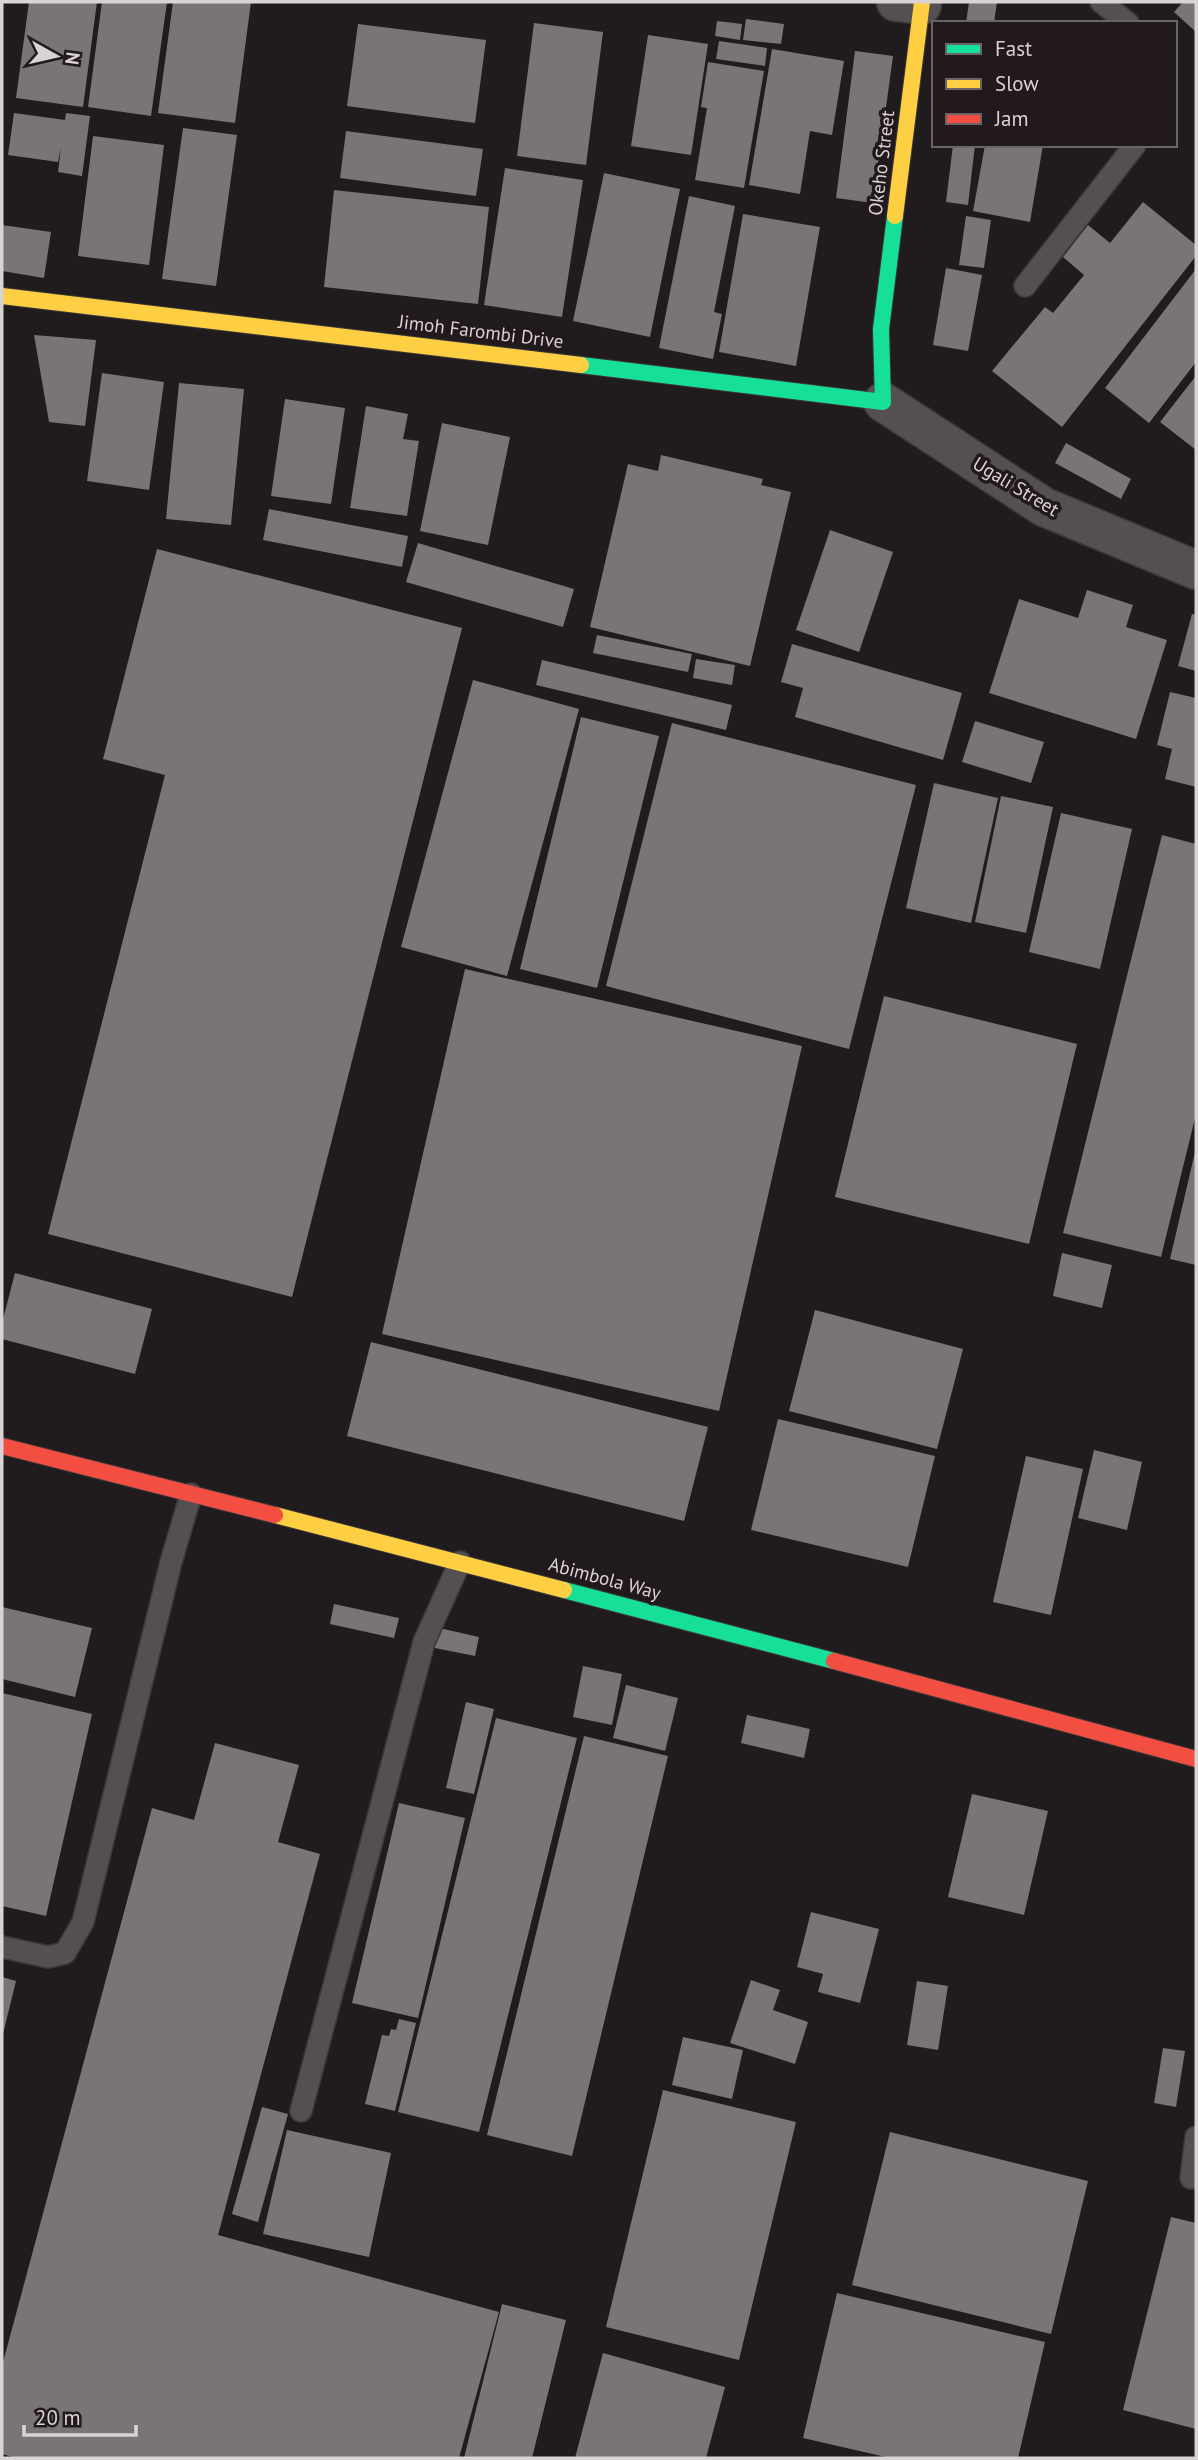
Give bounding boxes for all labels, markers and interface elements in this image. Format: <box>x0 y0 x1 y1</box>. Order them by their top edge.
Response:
north arrow <box>21 21 91 91</box>
legend <box>932 21 1177 147</box>
text: Fast <box>995 35 1032 62</box>
text: N <box>60 51 86 66</box>
text: Slow <box>995 70 1039 97</box>
text: Jam <box>994 105 1029 132</box>
street label: Okeho Street <box>863 109 899 217</box>
street label: Jimoh Farombi Drive <box>396 309 565 353</box>
street label: Ugali Street <box>969 451 1064 521</box>
street label: Abimbola Way <box>546 1551 664 1605</box>
scale bar <box>24 2394 136 2438</box>
text: 20 m <box>35 2404 81 2431</box>

